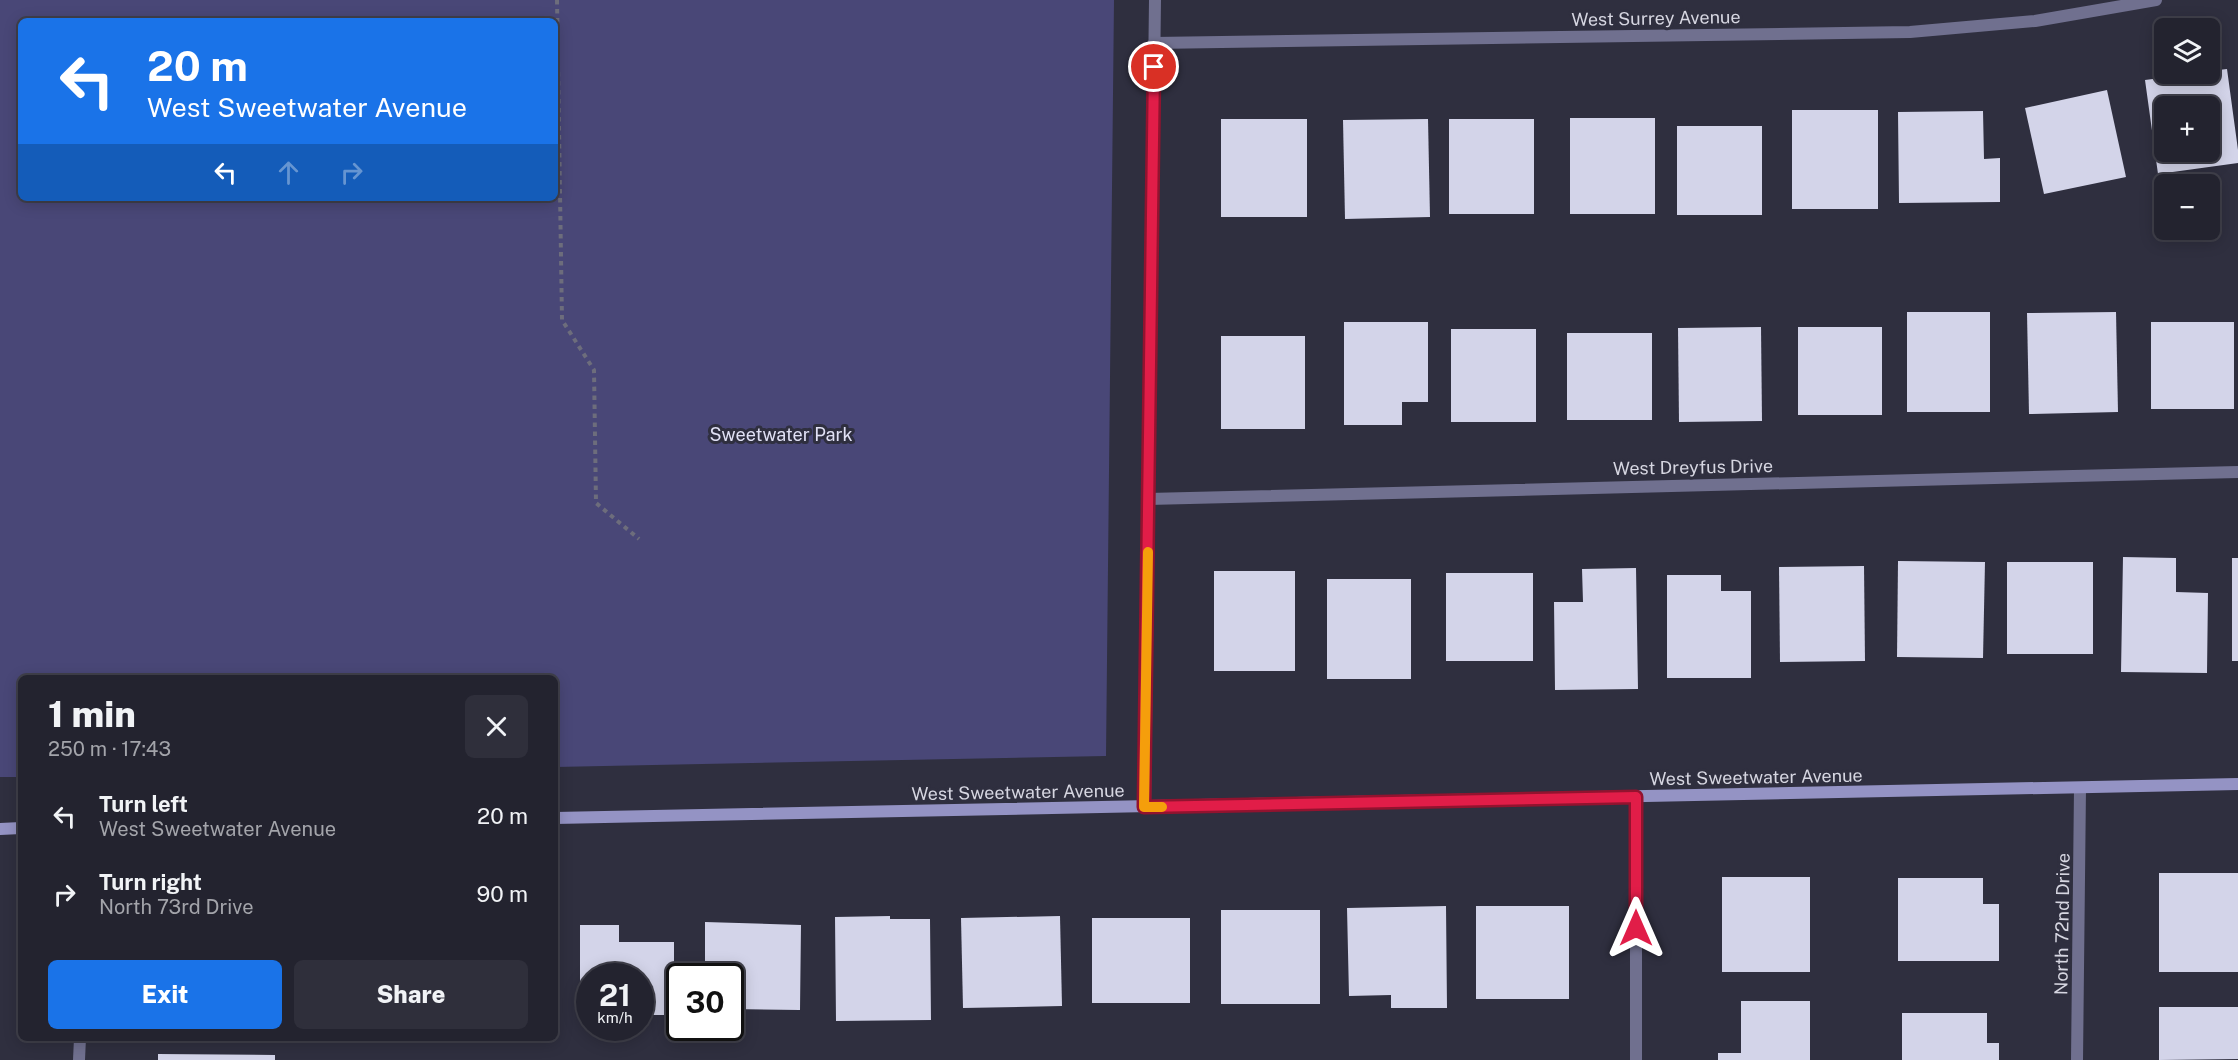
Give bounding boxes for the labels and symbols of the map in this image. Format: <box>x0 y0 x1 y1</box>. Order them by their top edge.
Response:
street label: West Surrey Avenue <box>1571 6 1741 30</box>
pin <box>1128 41 1179 92</box>
park label: Sweetwater Park <box>709 424 853 445</box>
street label: West Dreyfus Drive <box>1613 455 1773 479</box>
street label: West Sweetwater Avenue <box>1649 765 1863 789</box>
street label: West Sweetwater Avenue <box>911 780 1125 804</box>
street label: North 72nd Drive <box>2050 853 2074 995</box>
position arrow <box>1604 896 1668 960</box>
speed limit sign: 30 <box>666 963 744 1041</box>

